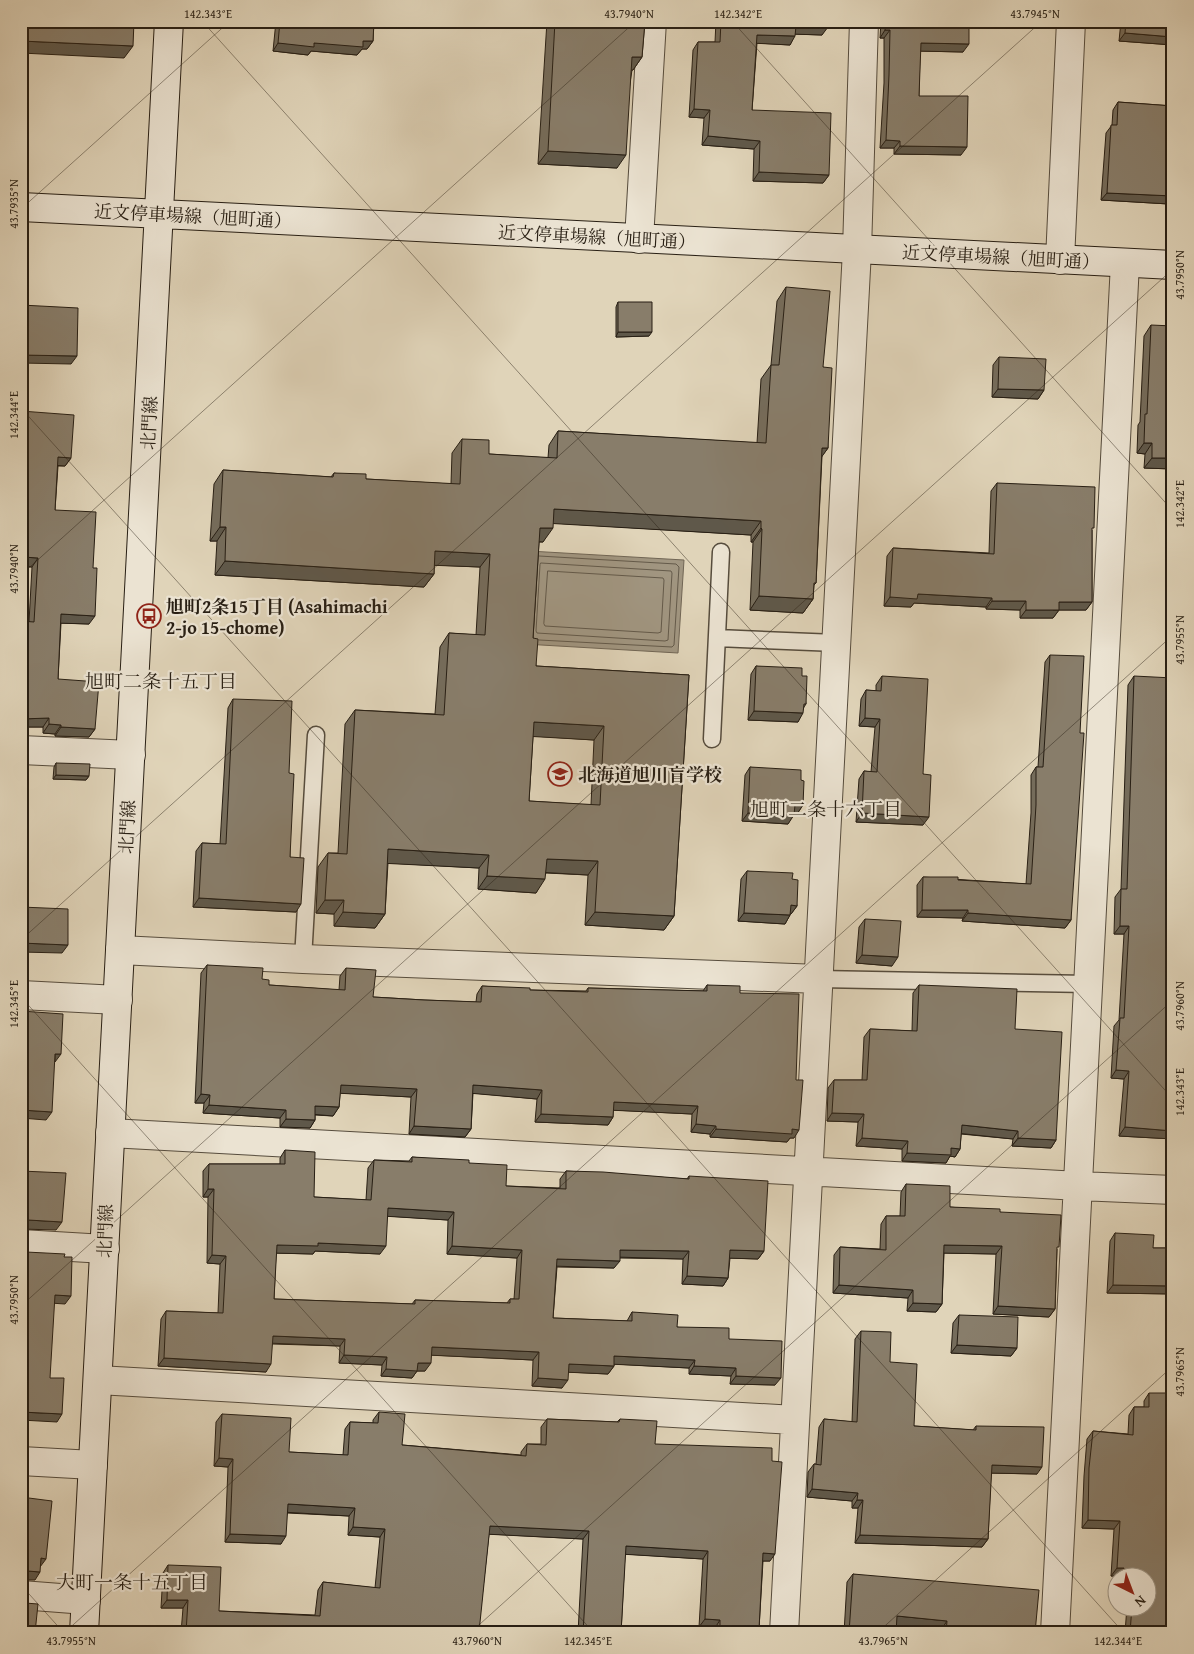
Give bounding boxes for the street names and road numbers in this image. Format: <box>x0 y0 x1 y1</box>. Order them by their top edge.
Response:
street label: 近文停車場線（旭町通） <box>93 197 293 235</box>
street label: 近文停車場線（旭町通） <box>497 218 697 256</box>
street label: 近文停車場線（旭町通） <box>901 238 1101 276</box>
street label: 北門線 <box>134 395 164 451</box>
street label: 北門線 <box>112 799 142 855</box>
street label: 北門線 <box>91 1204 119 1258</box>

